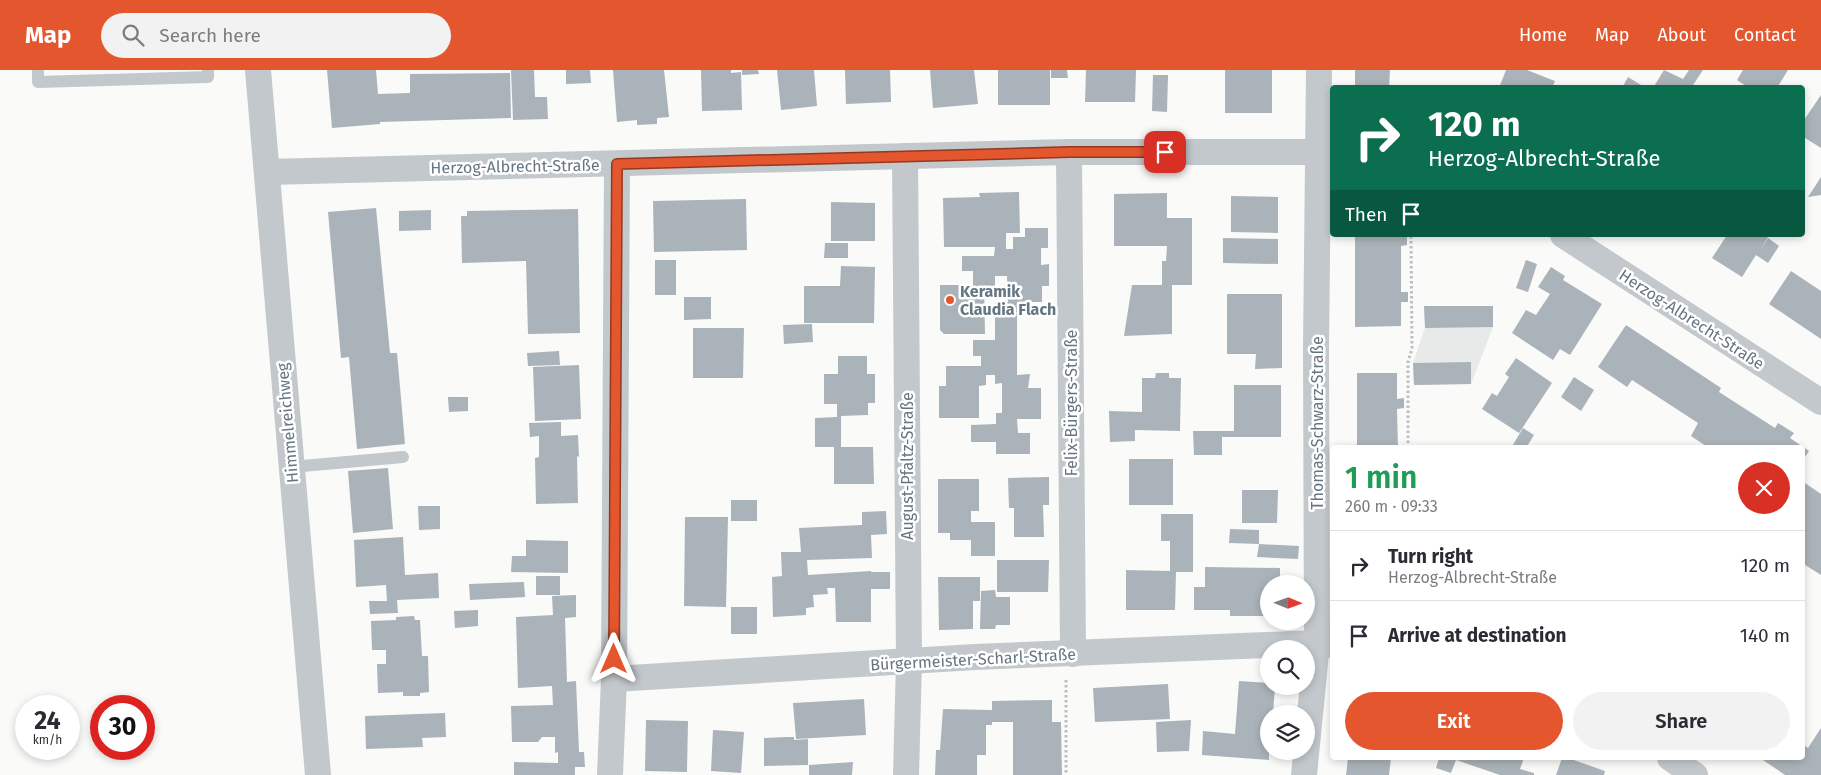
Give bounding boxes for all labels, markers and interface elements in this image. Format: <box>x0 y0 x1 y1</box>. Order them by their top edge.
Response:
search box <box>101 13 451 58</box>
text: Map <box>25 21 71 49</box>
icon: search <box>119 21 147 49</box>
text: Search here <box>159 24 261 47</box>
text: Home <box>1519 24 1567 46</box>
text: Map <box>1595 24 1629 46</box>
text: About <box>1657 24 1706 46</box>
text: Contact <box>1734 24 1796 46</box>
text: 120 m <box>1428 103 1521 145</box>
icon: right <box>1345 105 1410 170</box>
pin <box>1144 131 1186 173</box>
icon: arrive <box>1151 138 1179 166</box>
text: Herzog-Albrecht-Straße <box>1428 145 1660 172</box>
street label: Herzog-Albrecht-Straße <box>430 156 600 177</box>
icon: arrive <box>1397 200 1425 228</box>
text: Then <box>1345 203 1387 226</box>
street label: Herzog-Albrecht-Straße <box>1616 265 1768 373</box>
place label: Keramik Claudia Flach <box>960 282 1056 319</box>
marker: Keramik Claudia Flach <box>944 294 956 306</box>
street label: Felix-Bürgers-Straße <box>1062 330 1081 476</box>
street label: Thomas-Schwarz-Straße <box>1308 336 1327 510</box>
street label: Himmelreichweg <box>273 361 302 484</box>
street label: August-Pfaltz-Straße <box>898 392 917 540</box>
text: 1 min <box>1345 460 1417 496</box>
button: close <box>1738 462 1790 514</box>
text: 260 m · 09:33 <box>1345 497 1438 516</box>
text: Turn right <box>1388 545 1473 568</box>
icon: right <box>1345 552 1373 580</box>
text: 120 m <box>1740 554 1790 577</box>
text: Herzog-Albrecht-Straße <box>1388 568 1557 587</box>
north arrow <box>1260 575 1315 630</box>
map controls <box>1260 575 1315 760</box>
icon: arrive <box>1345 622 1373 650</box>
text: Arrive at destination <box>1388 624 1567 647</box>
text: 140 m <box>1740 624 1790 647</box>
position arrow <box>587 632 639 684</box>
button: search <box>1260 640 1315 695</box>
street label: Bürgermeister-Scharl-Straße <box>870 645 1076 674</box>
button: Exit <box>1345 692 1563 750</box>
button: Share <box>1573 692 1790 750</box>
speed limit sign: 30 <box>90 695 155 760</box>
button: layers <box>1260 705 1315 760</box>
text: 24 <box>34 706 61 736</box>
text: km/h <box>33 733 62 747</box>

